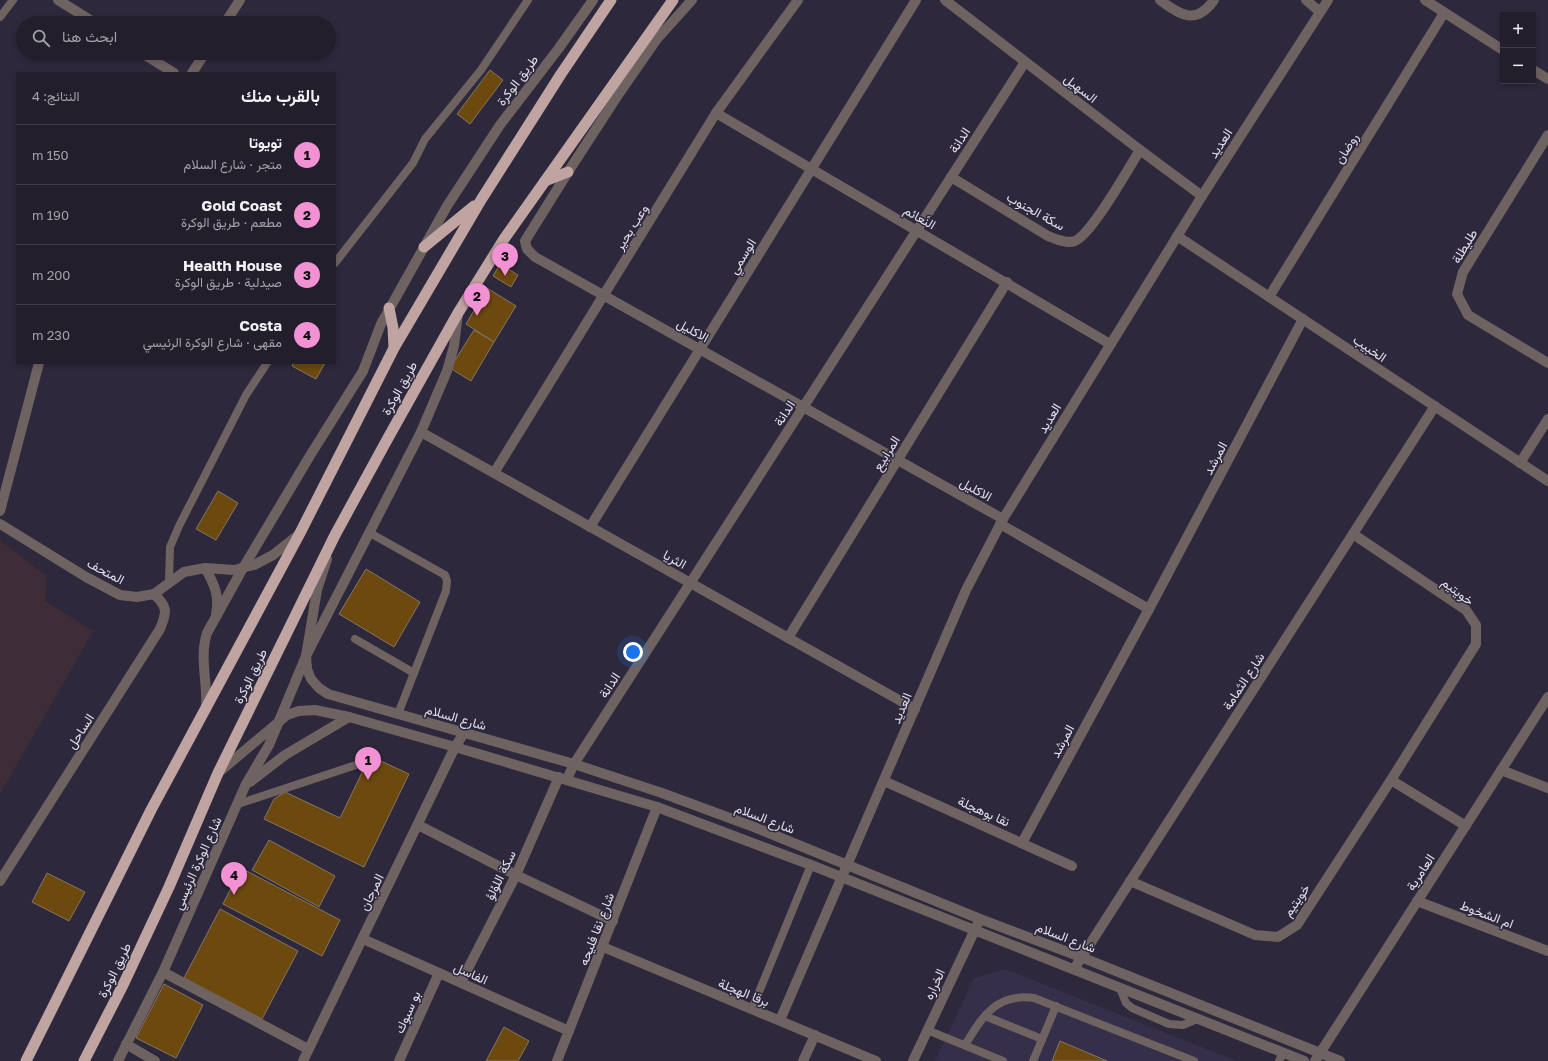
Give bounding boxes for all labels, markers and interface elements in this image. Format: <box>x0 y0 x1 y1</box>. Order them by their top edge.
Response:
map controls <box>1500 12 1536 84</box>
button: + <box>1500 12 1536 48</box>
search box <box>16 16 336 60</box>
icon: search <box>30 27 52 49</box>
text: ابحث هنا <box>62 27 117 45</box>
button: − <box>1500 48 1536 84</box>
street label: طريق الوكرة <box>493 52 542 109</box>
street label: السهيل <box>1060 70 1101 107</box>
text: بالقرب منك <box>241 85 320 106</box>
text: النتائج: 4 <box>32 88 80 104</box>
street label: الدانة <box>945 124 973 156</box>
street label: العديد <box>1205 125 1235 161</box>
street label: روضان <box>1330 130 1362 167</box>
text: تويوتا <box>249 133 282 151</box>
text: 150 m <box>32 147 69 163</box>
text: 1 <box>304 147 310 163</box>
text: متجر · شارع السلام <box>183 156 282 172</box>
street label: سكة الجنوب <box>1004 188 1068 234</box>
text: Gold Coast <box>201 196 282 214</box>
street label: وعب بحير <box>610 201 652 254</box>
street label: النًعائم <box>901 202 939 233</box>
text: 190 m <box>32 207 69 223</box>
text: 2 <box>303 207 311 223</box>
text: مطعم · طريق الوكرة <box>181 214 282 230</box>
street label: طليطلة <box>1448 226 1480 266</box>
street label: الوسمي <box>725 235 762 278</box>
pin: 3 <box>492 243 518 276</box>
text: Health House <box>183 256 282 274</box>
text: 200 m <box>32 267 70 283</box>
text: 3 <box>303 267 311 283</box>
text: صيدلية · طريق الوكرة <box>175 274 282 290</box>
pin: 2 <box>464 283 490 316</box>
street label: الاكليل <box>674 315 712 346</box>
text: Costa <box>239 316 282 334</box>
text: 230 m <box>32 327 70 343</box>
text: 4 <box>303 327 311 343</box>
street label: الخبيب <box>1350 331 1390 365</box>
text: مقهى · شارع الوكرة الرئيسي <box>143 334 282 350</box>
street label: طريق الوكرة <box>378 358 421 418</box>
street label: الدانة <box>770 397 798 429</box>
street label: العديد <box>1034 400 1064 436</box>
street label: المرابيع <box>869 432 905 475</box>
street label: المرشد <box>1200 439 1231 478</box>
street label: الاكليل <box>957 474 995 505</box>
street label: الثريا <box>660 546 689 573</box>
street label: المتحف <box>85 555 127 587</box>
street label: خويتيم <box>1438 574 1477 609</box>
your location <box>623 642 643 662</box>
street label: طريق الوكرة <box>230 646 271 707</box>
street label: شارع الثمامة <box>1218 649 1269 714</box>
street label: الدانة <box>595 669 623 701</box>
street label: العديد <box>887 690 915 726</box>
street label: شارع السلام <box>423 701 488 735</box>
street label: الساحل <box>63 710 98 752</box>
street label: المرشد <box>1047 722 1078 761</box>
pin: 1 <box>355 747 381 780</box>
street label: نقا بوهجلة <box>955 792 1013 831</box>
street label: شارع السلام <box>732 799 797 839</box>
street label: شارع الوكرة الرئيسي <box>169 814 227 913</box>
street label: سكة اللؤلؤ <box>481 848 520 903</box>
street label: العامرية <box>1402 851 1439 894</box>
pin: 4 <box>221 862 247 895</box>
street label: المرجان <box>355 871 388 914</box>
street label: خويتيم <box>1279 880 1314 920</box>
street label: شارع نقا فليحه <box>575 890 619 968</box>
street label: ام الشخوط <box>1458 896 1516 932</box>
street label: شارع السلام <box>1033 918 1098 958</box>
street label: طريق الوكرة <box>94 940 135 1001</box>
street label: الفاسل <box>451 958 491 988</box>
street label: الخراره <box>920 966 949 1002</box>
street label: برقا الهجلة <box>716 975 772 1010</box>
street label: بو سبوك <box>391 988 424 1036</box>

